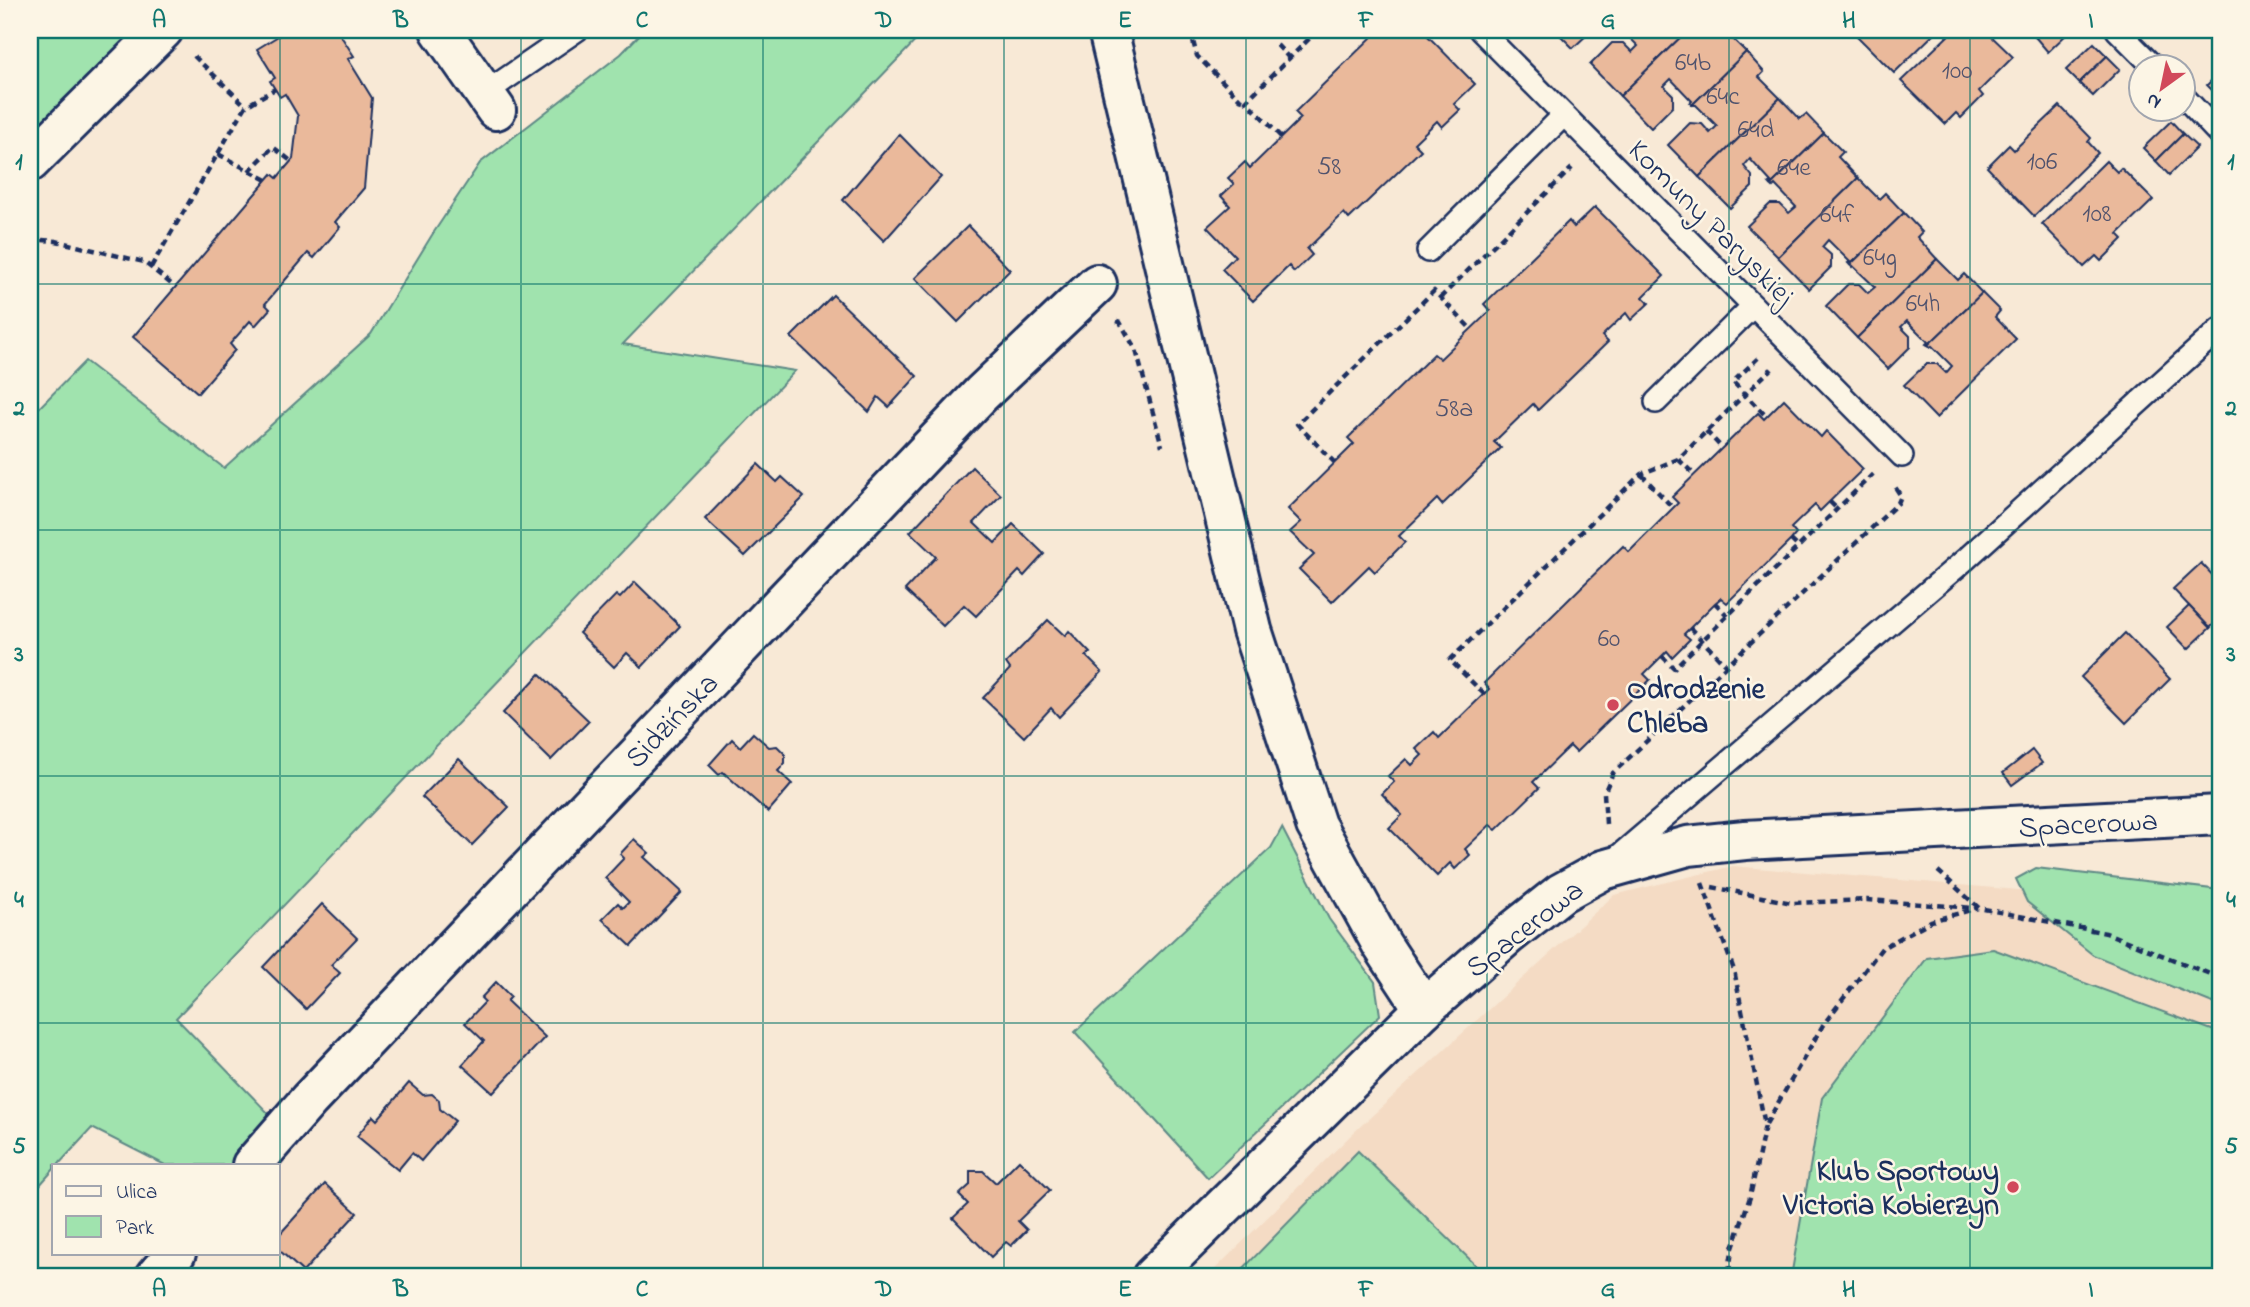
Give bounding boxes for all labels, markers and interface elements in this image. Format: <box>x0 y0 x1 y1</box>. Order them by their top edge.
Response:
text: A <box>152 5 166 38</box>
text: B <box>392 5 409 38</box>
text: C <box>636 5 649 38</box>
text: D <box>875 5 892 38</box>
text: E <box>1118 5 1132 38</box>
text: F <box>1358 5 1374 38</box>
text: G <box>1601 5 1615 38</box>
text: H <box>1842 5 1856 38</box>
text: I <box>2088 5 2094 38</box>
house number: 64b <box>1675 45 1711 83</box>
north arrow <box>2128 52 2198 122</box>
house number: 100 <box>1942 53 1972 91</box>
house number: 64c <box>1706 79 1740 117</box>
text: N <box>2141 85 2167 115</box>
house number: 64d <box>1738 112 1775 150</box>
street label: Komuny Paryskiej <box>1616 131 1804 318</box>
house number: 106 <box>2027 144 2057 182</box>
text: 1 <box>15 147 23 180</box>
text: 1 <box>2227 147 2235 180</box>
house number: 58 <box>1317 149 1342 187</box>
house number: 64e <box>1777 150 1811 188</box>
house number: 108 <box>2082 196 2112 234</box>
house number: 64f <box>1820 197 1855 235</box>
house number: 64g <box>1863 240 1897 278</box>
house number: 64h <box>1906 286 1940 324</box>
house number: 58a <box>1435 391 1473 429</box>
text: 2 <box>12 393 25 426</box>
text: 2 <box>2224 393 2237 426</box>
house number: 60 <box>1598 621 1620 659</box>
text: 3 <box>13 639 24 672</box>
text: 3 <box>2225 639 2236 672</box>
street label: Sidzińska <box>616 664 730 780</box>
place label: Odrodzenie Chleba <box>1627 669 1767 747</box>
marker: Odrodzenie Chleba <box>1605 697 1621 713</box>
street label: Spacerowa <box>2017 800 2159 852</box>
street label: Spacerowa <box>1457 870 1594 991</box>
text: 4 <box>14 885 24 918</box>
text: 4 <box>2226 885 2236 918</box>
text: 5 <box>12 1131 26 1164</box>
text: 5 <box>2224 1131 2238 1164</box>
place label: Klub Sportowy Victoria Kobierzyn <box>1782 1151 1999 1229</box>
legend <box>52 1164 280 1254</box>
text: Ulica <box>116 1178 157 1208</box>
marker: Klub Sportowy Victoria Kobierzyn <box>2005 1179 2021 1195</box>
text: Park <box>116 1214 155 1244</box>
text: A <box>152 1274 166 1307</box>
text: B <box>392 1274 409 1307</box>
text: C <box>636 1274 649 1307</box>
text: D <box>875 1274 892 1307</box>
text: E <box>1118 1274 1132 1307</box>
text: F <box>1358 1274 1374 1307</box>
text: G <box>1601 1274 1615 1307</box>
text: H <box>1842 1274 1856 1307</box>
text: I <box>2088 1274 2094 1307</box>

